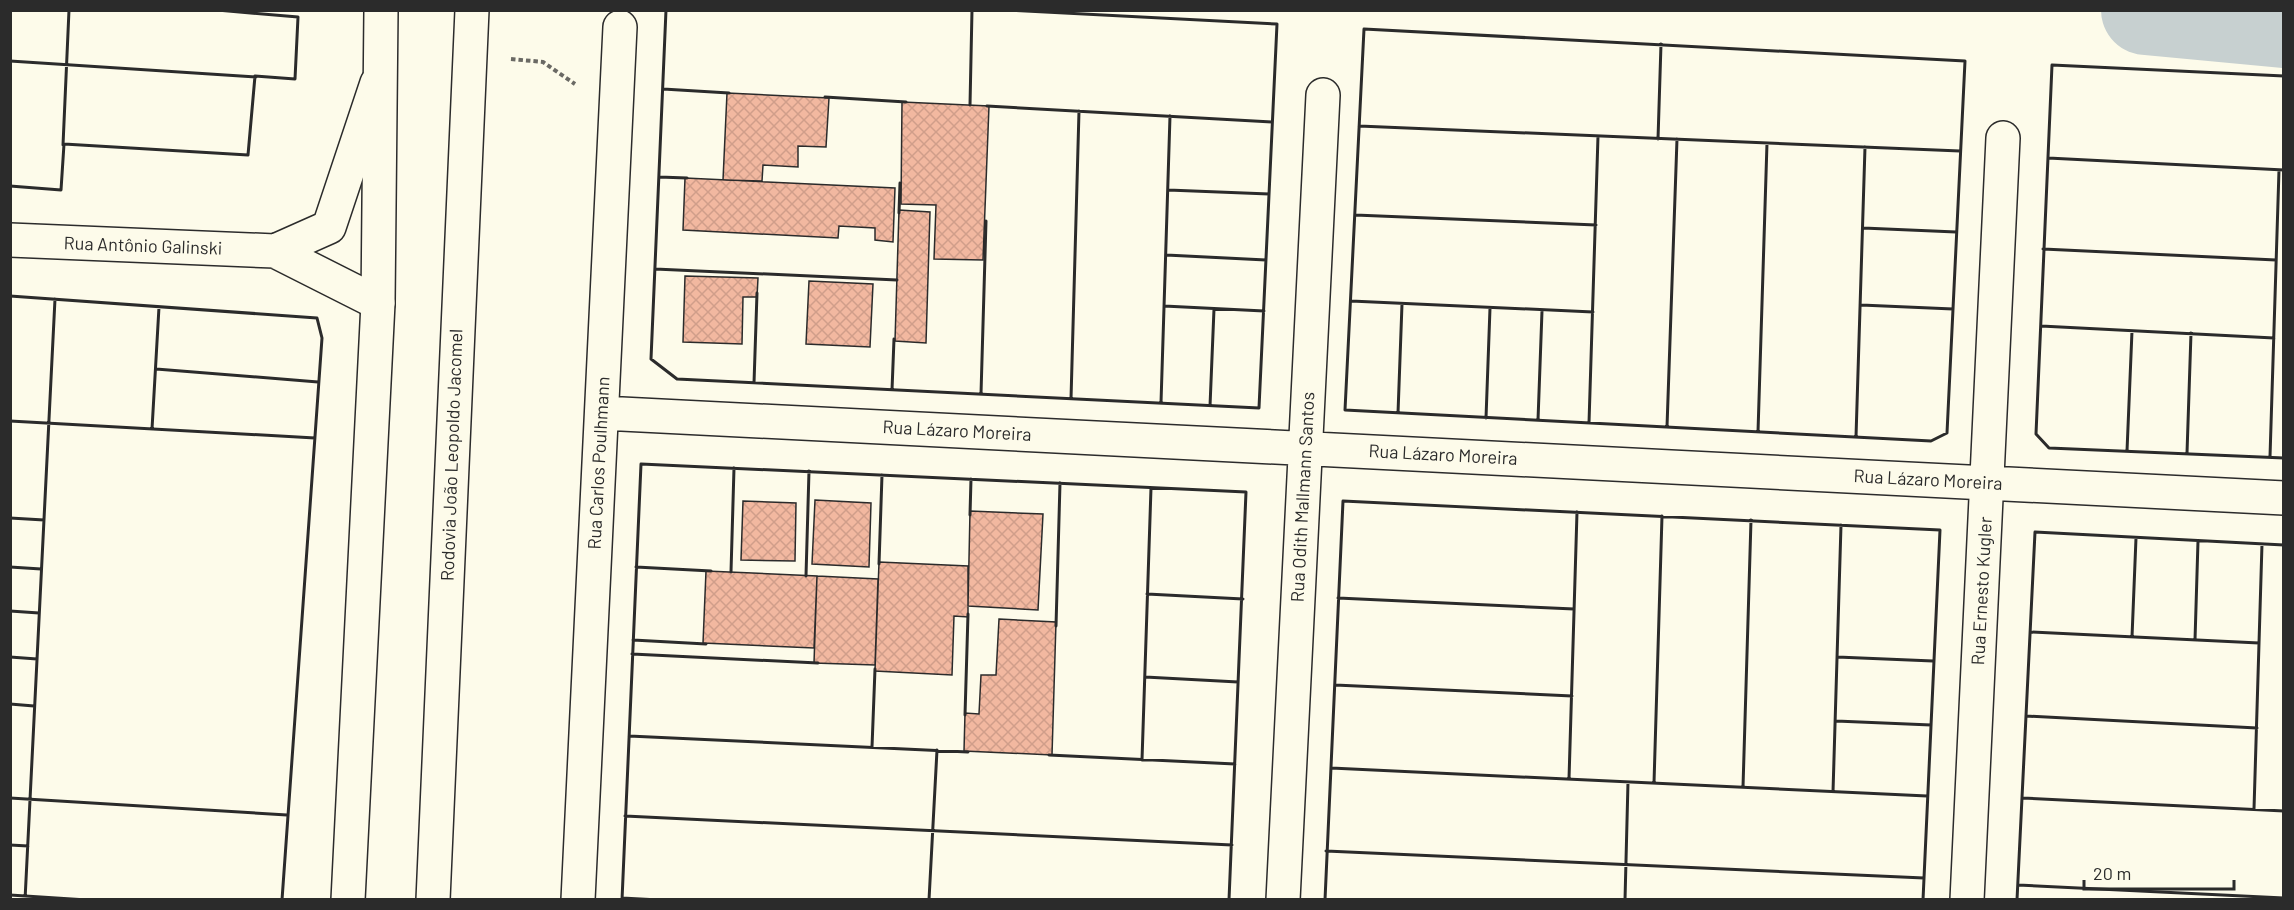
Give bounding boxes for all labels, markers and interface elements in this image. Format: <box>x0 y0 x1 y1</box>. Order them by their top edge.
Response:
street label: Rua Antônio Galinski <box>63 231 223 259</box>
street label: Rodovia João Leopoldo Jacomel <box>436 328 466 582</box>
street label: Rua Carlos Poulhmann <box>582 376 614 550</box>
street label: Rua Odith Mallmann Santos <box>1286 391 1318 603</box>
street label: Rua Lázaro Moreira <box>882 415 1032 445</box>
street label: Rua Lázaro Moreira <box>1368 439 1518 469</box>
street label: Rua Lázaro Moreira <box>1853 464 2003 494</box>
street label: Rua Ernesto Kugler <box>1966 516 1996 666</box>
scale bar <box>2084 853 2234 891</box>
text: 20 m <box>2093 862 2131 884</box>

